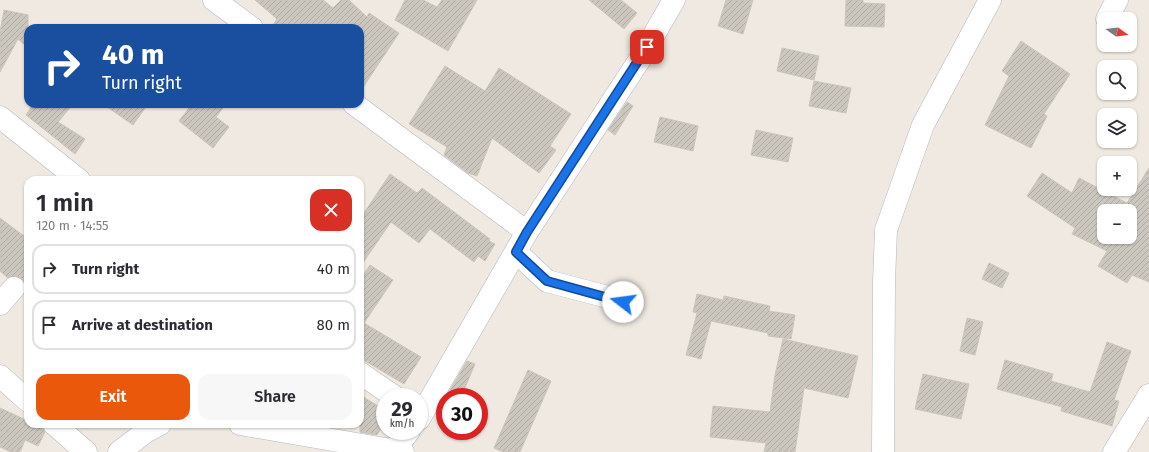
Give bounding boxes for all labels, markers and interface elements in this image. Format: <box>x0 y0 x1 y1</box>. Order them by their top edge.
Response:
north arrow <box>1097 12 1137 52</box>
map controls <box>1097 12 1137 244</box>
pin <box>630 30 664 64</box>
icon: arrive <box>636 36 658 58</box>
text: 40 m <box>102 38 165 71</box>
icon: right <box>36 40 88 92</box>
button: search <box>1097 60 1137 100</box>
text: Turn right <box>102 72 182 94</box>
button: layers <box>1097 108 1137 148</box>
button: + <box>1097 156 1137 196</box>
text: 1 min <box>36 189 94 217</box>
button: close <box>310 189 352 231</box>
button: − <box>1097 204 1137 244</box>
text: 120 m · 14:55 <box>36 218 109 233</box>
icon: right <box>38 258 60 280</box>
text: Turn right <box>72 260 139 278</box>
text: 40 m <box>317 260 350 278</box>
position arrow <box>602 281 644 323</box>
icon: arrive <box>38 314 60 336</box>
text: Arrive at destination <box>72 316 213 334</box>
text: 80 m <box>317 316 350 334</box>
button: Exit <box>36 374 190 420</box>
button: Share <box>198 374 352 420</box>
speed limit sign: 30 <box>436 388 488 440</box>
text: 29 <box>391 397 413 421</box>
text: km/h <box>390 418 414 430</box>

